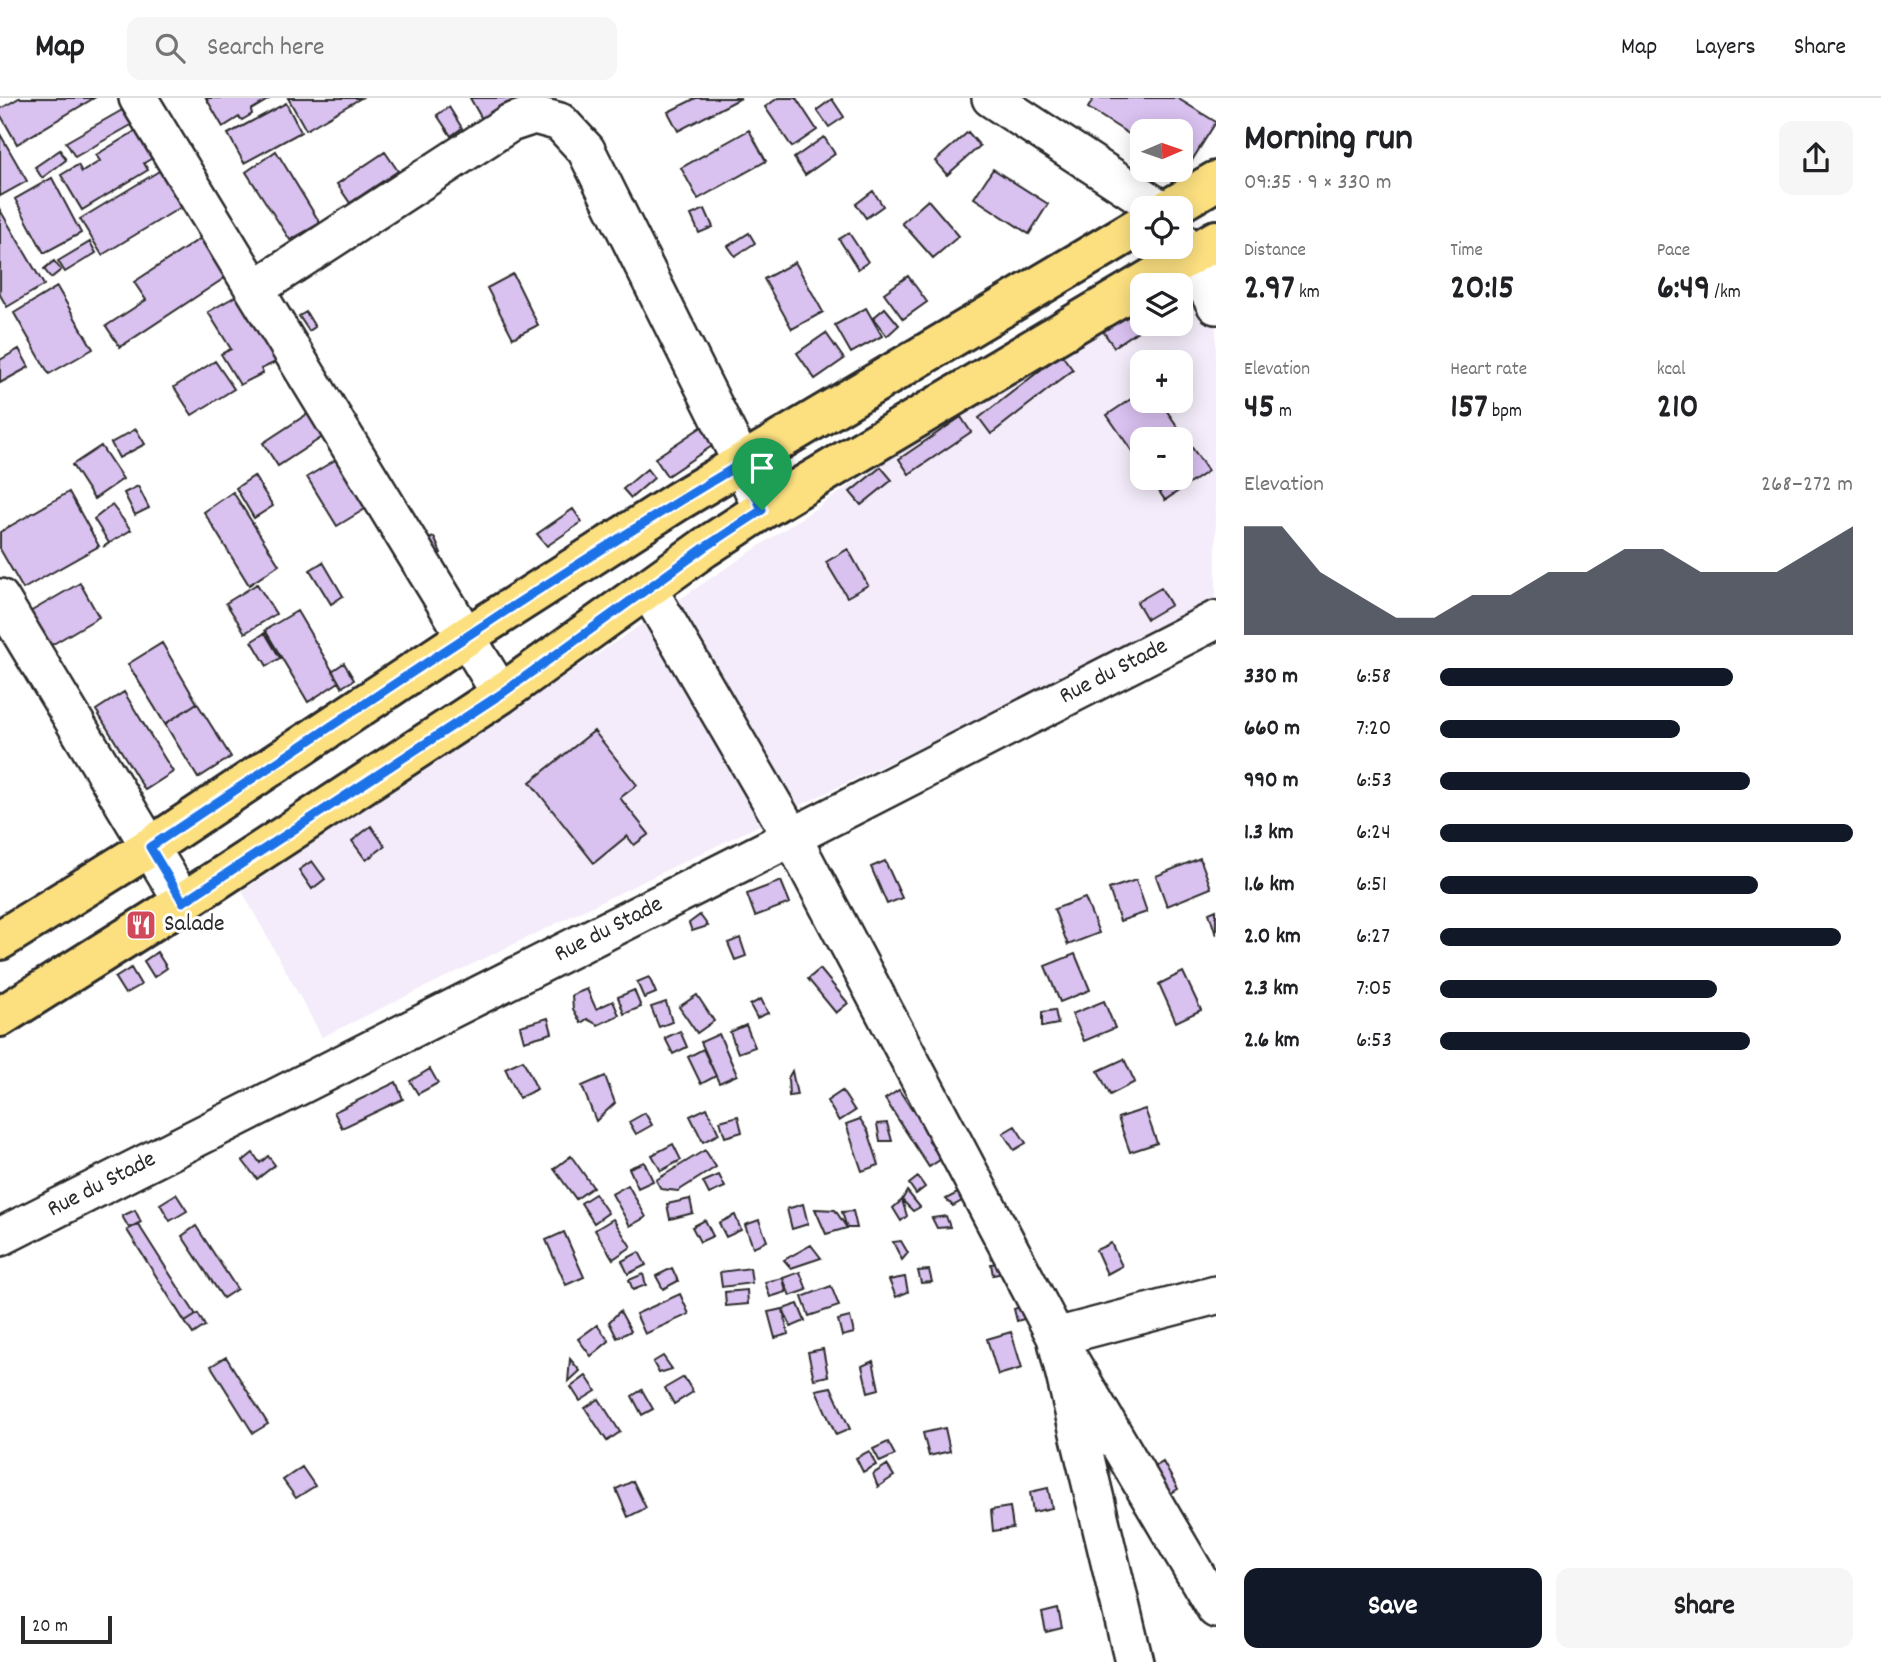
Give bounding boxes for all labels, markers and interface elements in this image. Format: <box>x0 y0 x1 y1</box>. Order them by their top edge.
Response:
search box <box>127 17 617 80</box>
text: Map <box>35 25 85 72</box>
icon: search <box>151 29 189 67</box>
text: Search here <box>207 30 325 67</box>
text: Map <box>1621 31 1657 65</box>
text: Layers <box>1695 31 1756 65</box>
text: Share <box>1794 31 1846 65</box>
text: Morning run <box>1244 113 1413 168</box>
north arrow <box>1130 119 1194 182</box>
map controls <box>1130 119 1193 490</box>
button: share <box>1779 121 1853 195</box>
text: 09:35 · 9 × 330 m <box>1244 167 1392 200</box>
button: locate <box>1130 196 1193 259</box>
text: Distance <box>1244 238 1306 265</box>
text: Time <box>1450 238 1483 265</box>
text: Pace <box>1657 238 1690 265</box>
text: 2.97 <box>1244 265 1295 315</box>
text: 20:15 <box>1450 265 1514 315</box>
text: 6:49 <box>1657 265 1710 315</box>
button: layers <box>1130 273 1193 336</box>
text: km <box>1295 280 1320 307</box>
text: /km <box>1710 280 1741 307</box>
button: + <box>1130 350 1193 413</box>
text: Elevation <box>1244 357 1310 384</box>
text: Heart rate <box>1450 357 1527 384</box>
text: kcal <box>1657 357 1686 384</box>
text: 45 <box>1244 384 1275 434</box>
text: 157 <box>1450 384 1488 434</box>
text: 210 <box>1657 384 1699 434</box>
text: m <box>1275 399 1292 426</box>
text: bpm <box>1488 399 1522 426</box>
button: − <box>1130 427 1193 490</box>
pin <box>732 438 792 510</box>
icon: arrive <box>743 449 781 487</box>
text: Elevation <box>1244 469 1324 502</box>
text: 268–272 m <box>1761 469 1853 502</box>
street label: Rue du Stade <box>1054 630 1174 714</box>
text: 330 m <box>1244 661 1298 694</box>
text: 6:58 <box>1356 661 1391 694</box>
text: 660 m <box>1244 713 1300 746</box>
text: 7:20 <box>1356 713 1391 746</box>
text: 990 m <box>1244 765 1299 798</box>
text: 6:53 <box>1356 765 1392 798</box>
text: 1.3 km <box>1244 817 1294 850</box>
text: 6:24 <box>1356 817 1391 850</box>
text: 1.6 km <box>1244 869 1295 902</box>
text: 6:51 <box>1356 869 1387 902</box>
street label: Rue du Stade <box>549 888 669 972</box>
restaurant icon: Salade <box>124 908 158 942</box>
place label: Salade <box>164 908 225 942</box>
text: 2.0 km <box>1244 921 1301 954</box>
text: 6:27 <box>1356 921 1390 954</box>
text: 2.3 km <box>1244 973 1299 1006</box>
text: 7:05 <box>1356 973 1392 1006</box>
text: 2.6 km <box>1244 1025 1300 1058</box>
text: 6:53 <box>1356 1025 1392 1058</box>
street label: Rue du Stade <box>42 1143 162 1227</box>
button: Save <box>1244 1568 1542 1648</box>
button: Share <box>1556 1568 1853 1648</box>
scale bar <box>21 1613 112 1645</box>
text: 20 m <box>32 1614 68 1641</box>

